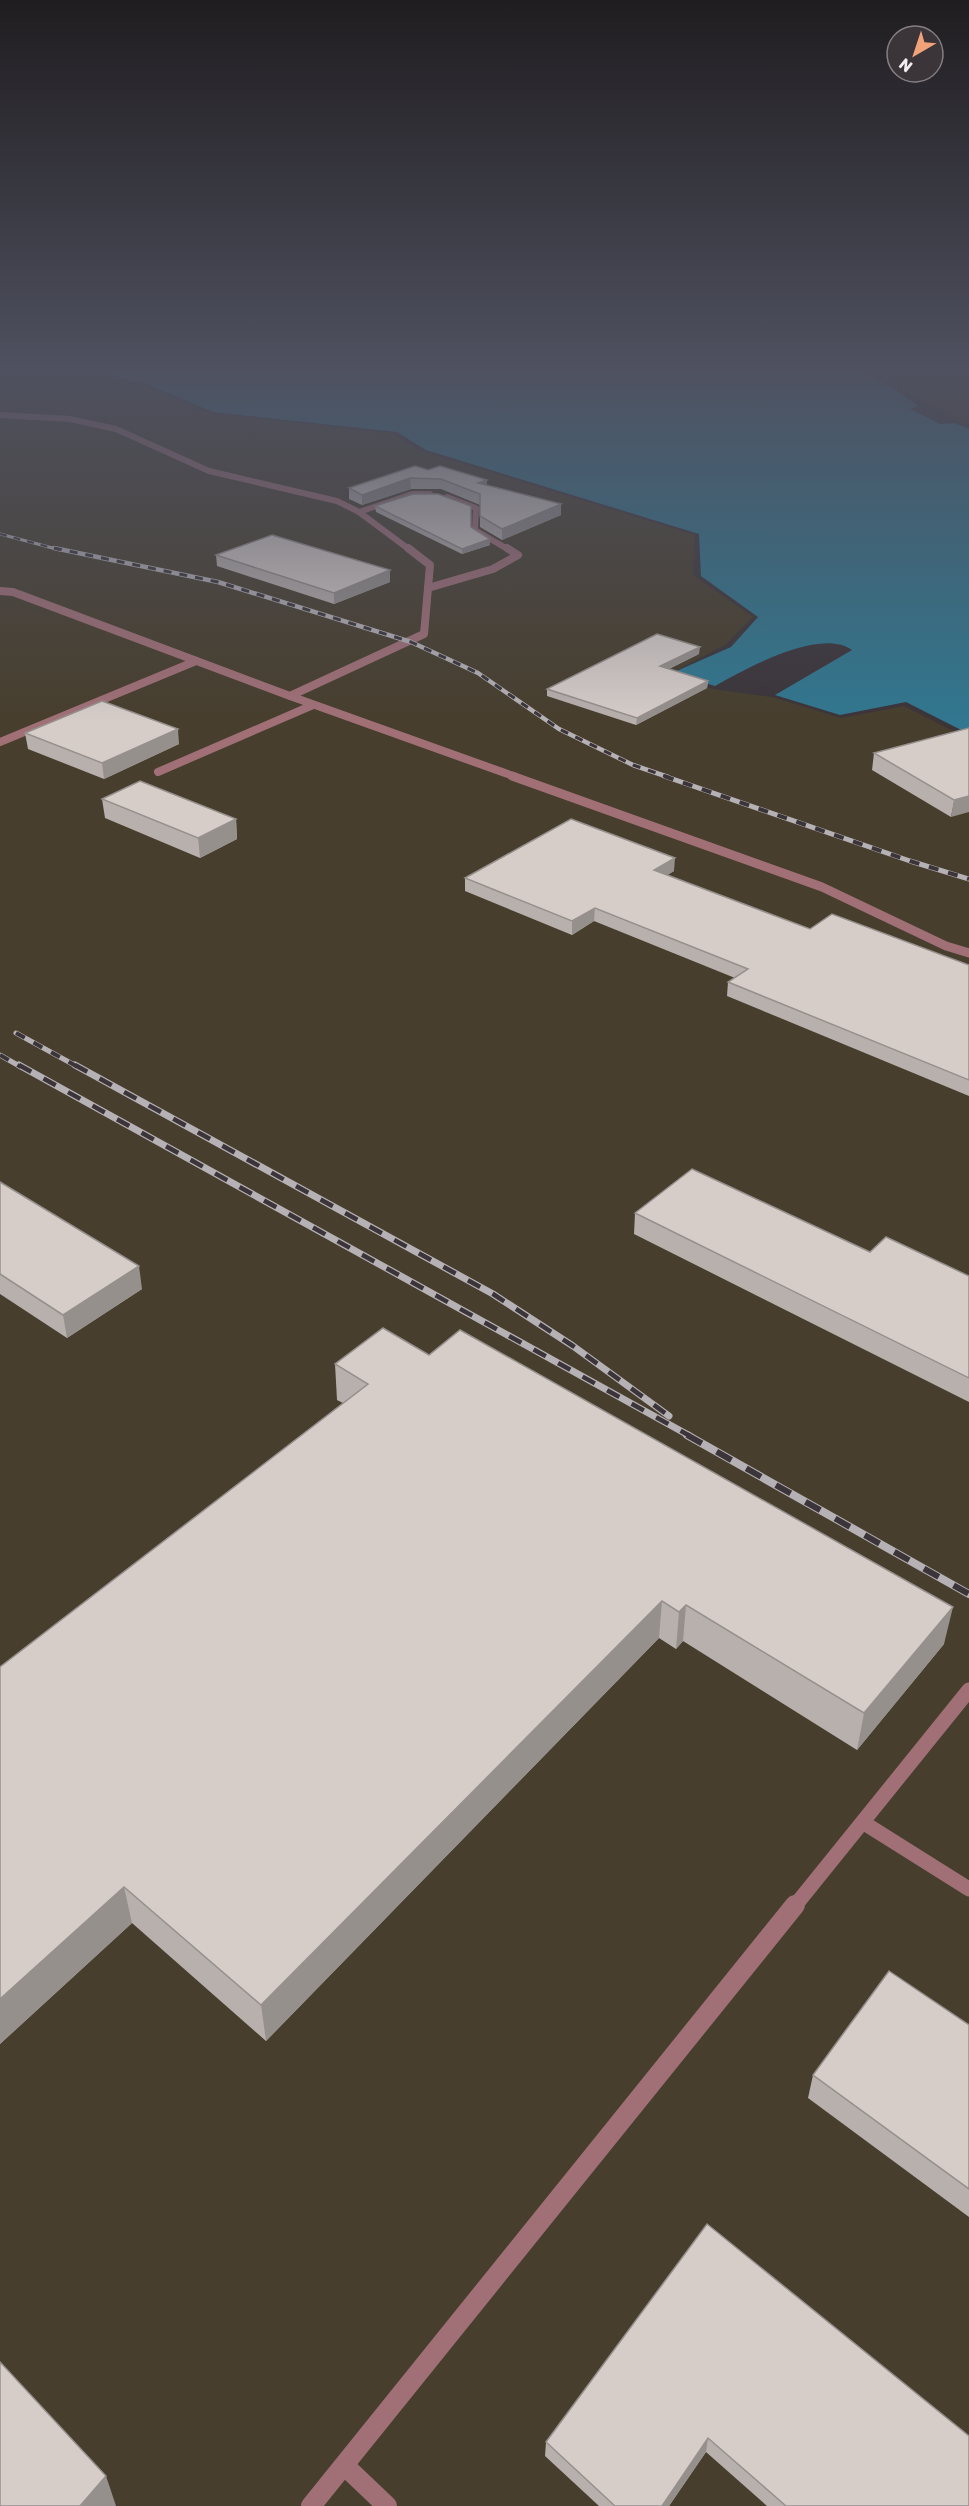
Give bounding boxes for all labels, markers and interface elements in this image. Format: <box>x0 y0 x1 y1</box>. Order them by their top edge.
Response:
north arrow <box>885 24 945 84</box>
text: N <box>895 54 916 76</box>

